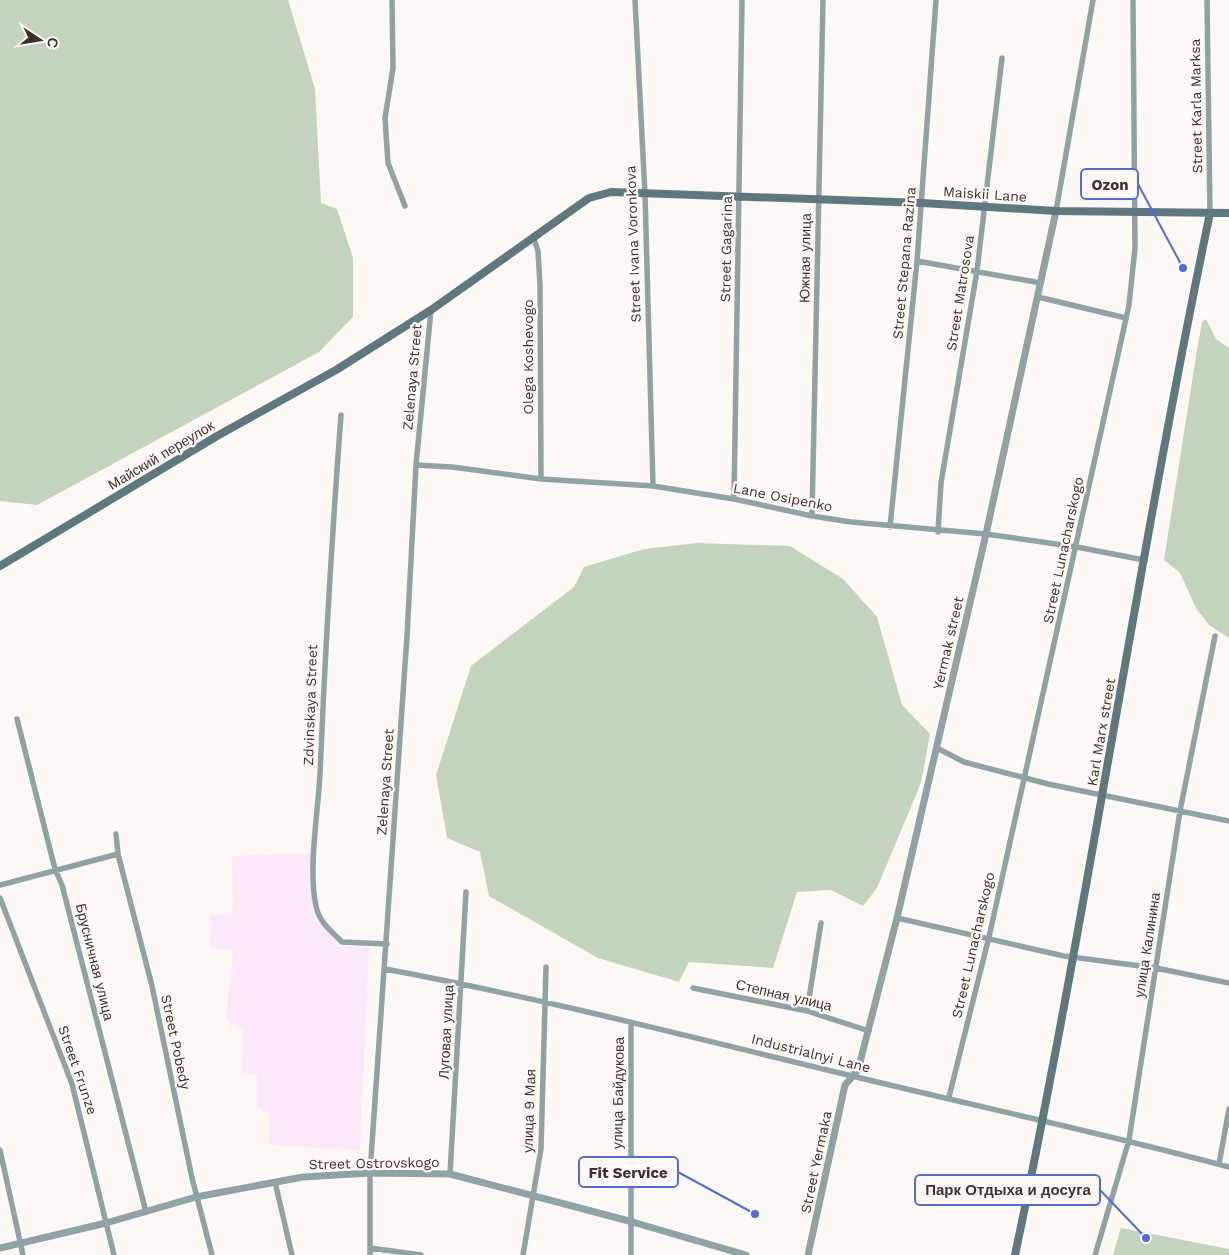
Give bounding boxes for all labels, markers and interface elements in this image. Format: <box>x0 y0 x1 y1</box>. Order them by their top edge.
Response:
north arrow <box>15 15 65 65</box>
text: С <box>44 36 62 49</box>
street label: Street Karla Marksa <box>1187 38 1205 174</box>
street label: Street Ivana Voronkova <box>622 165 644 323</box>
callout: Ozon <box>1081 169 1138 199</box>
text: Ozon <box>1092 176 1129 194</box>
street label: Maiskii Lane <box>942 183 1028 205</box>
street label: Street Stepana Razina <box>889 186 919 340</box>
street label: Street Gagarina <box>717 196 735 302</box>
street label: Южная улица <box>796 213 814 303</box>
street label: Street Matrosova <box>943 234 977 352</box>
street label: Olega Koshevogo <box>520 299 536 415</box>
street label: Zelenaya Street <box>399 323 425 431</box>
street label: Майский переулок <box>105 417 218 493</box>
street label: Street Lunacharskogo <box>1040 475 1086 625</box>
street label: Lane Osipenko <box>732 480 834 514</box>
street label: Yermak street <box>930 595 967 691</box>
street label: Zdvinskaya Street <box>300 644 320 766</box>
street label: Karl Marx street <box>1084 677 1118 787</box>
street label: Zelenaya Street <box>373 728 397 836</box>
street label: Street Lunacharskogo <box>948 870 998 1020</box>
street label: улица Калинина <box>1131 891 1163 999</box>
street label: Брусничная улица <box>73 902 117 1022</box>
street label: Степная улица <box>734 976 834 1014</box>
street label: Луговая улица <box>436 984 456 1080</box>
street label: Street Pobedy <box>158 993 194 1092</box>
street label: Street Frunze <box>55 1023 101 1117</box>
street label: Industrialnyi Lane <box>750 1030 872 1076</box>
street label: улица Байдукова <box>609 1036 627 1149</box>
street label: улица 9 Мая <box>520 1069 538 1153</box>
street label: Street Yermaka <box>797 1109 835 1215</box>
street label: Street Ostrovskogo <box>308 1154 440 1172</box>
callout: Fit Service <box>579 1157 678 1187</box>
text: Fit Service <box>588 1164 668 1182</box>
callout: Парк Отдыха и досуга <box>915 1175 1100 1205</box>
text: Парк Отдыха и досуга <box>925 1181 1091 1199</box>

